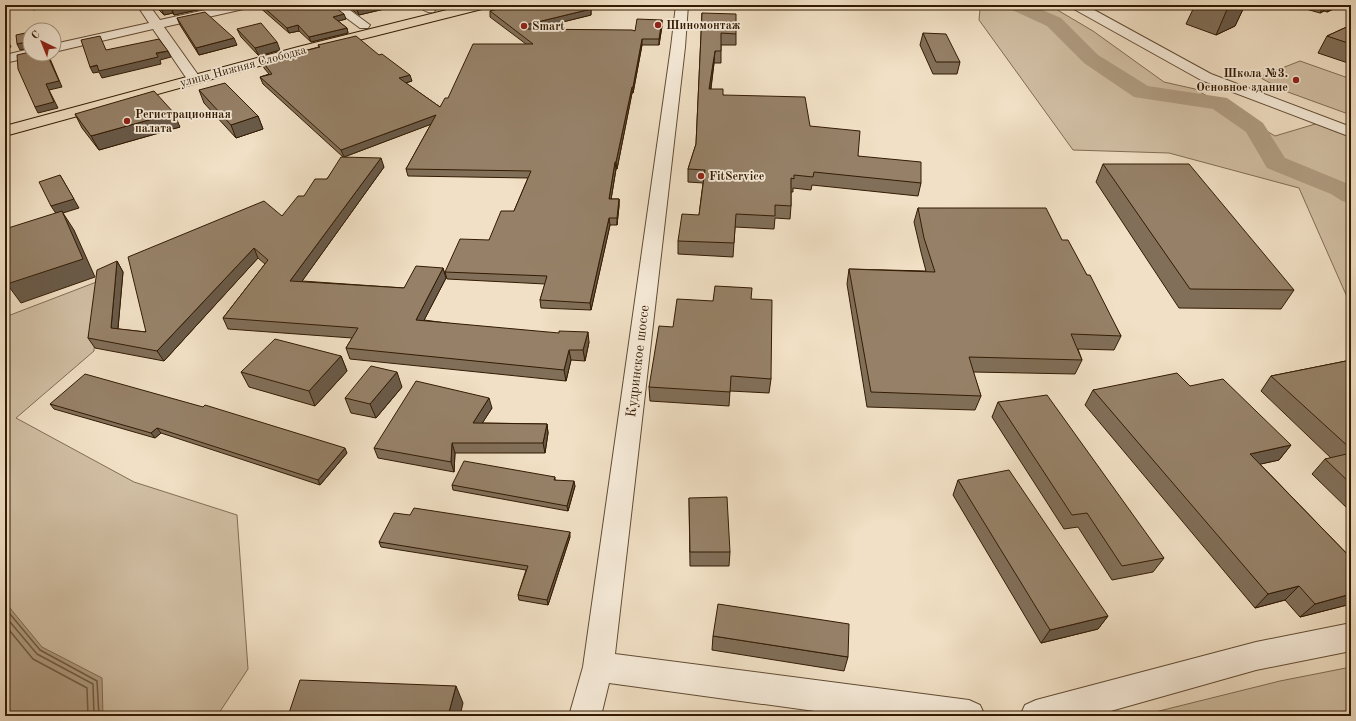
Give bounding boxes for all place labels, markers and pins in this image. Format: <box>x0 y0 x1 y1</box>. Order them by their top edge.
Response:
marker: Шиномонтаж <box>653 20 663 30</box>
place label: Шиномонтаж <box>666 20 741 32</box>
marker: Smart <box>519 21 529 31</box>
place label: Smart <box>532 21 565 33</box>
place label: Школа №3. Основное здание <box>1196 68 1288 94</box>
marker: Школа №3. Основное здание <box>1291 75 1301 85</box>
place label: Регистрационная палата <box>135 109 231 135</box>
marker: Регистрационная палата <box>122 116 132 126</box>
marker: FitService <box>696 171 706 181</box>
place label: FitService <box>709 171 765 183</box>

